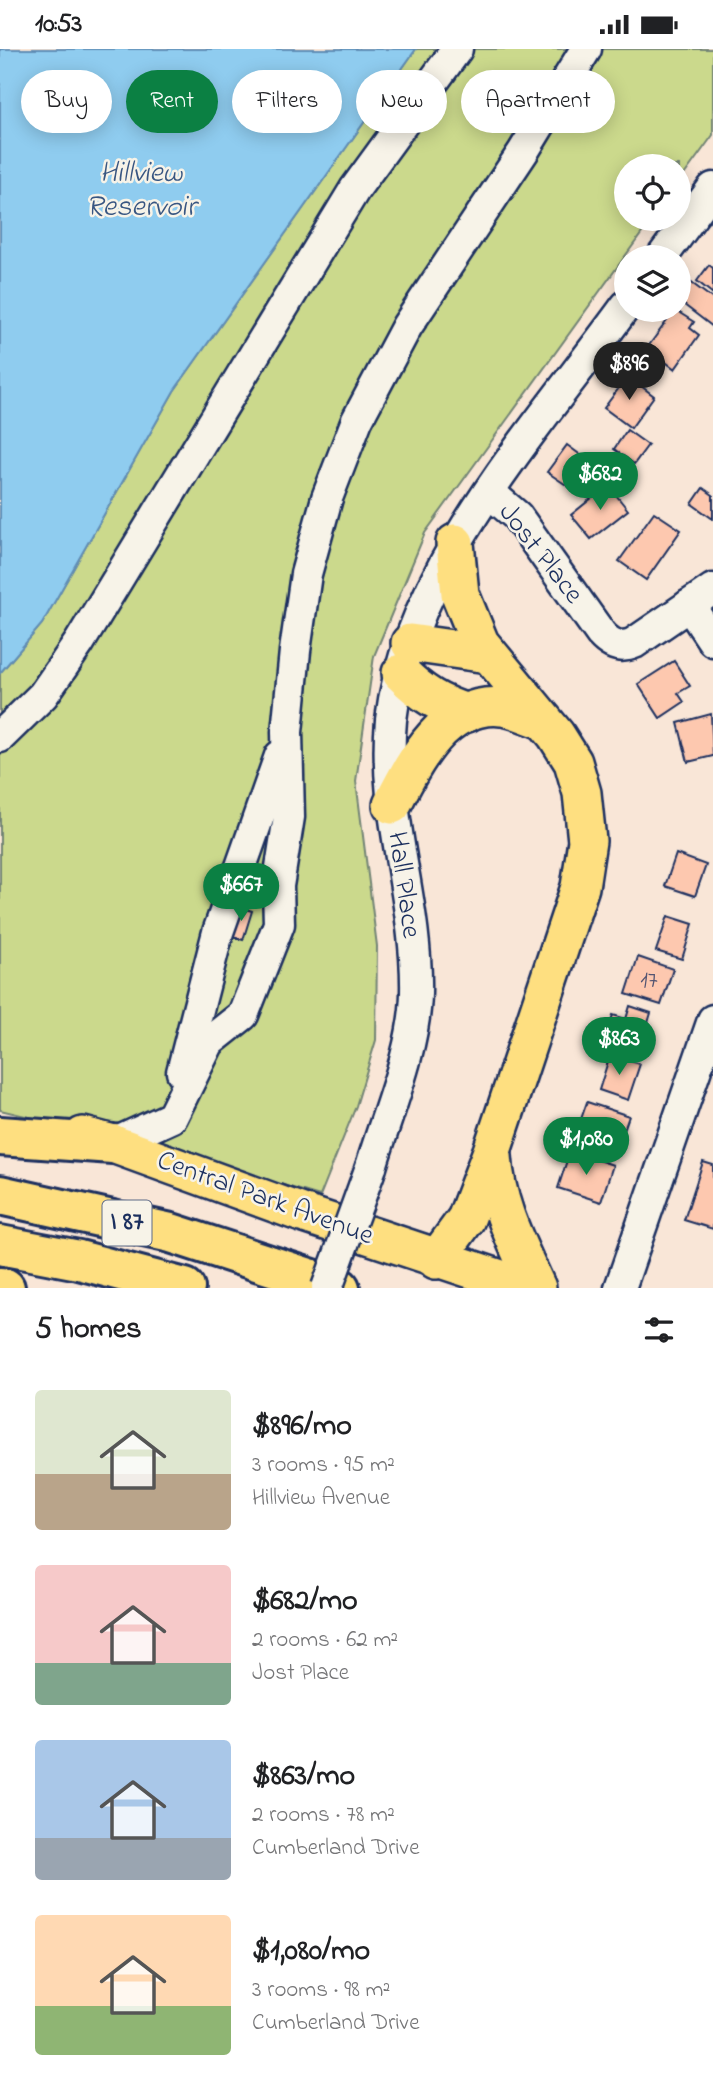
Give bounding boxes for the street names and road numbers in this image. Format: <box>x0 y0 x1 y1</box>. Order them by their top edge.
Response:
street label: Jost Place <box>487 495 593 614</box>
street label: Hall Place <box>375 829 431 941</box>
street label: Central Park Avenue <box>151 1141 380 1257</box>
road number: I 87 <box>102 1201 152 1245</box>

